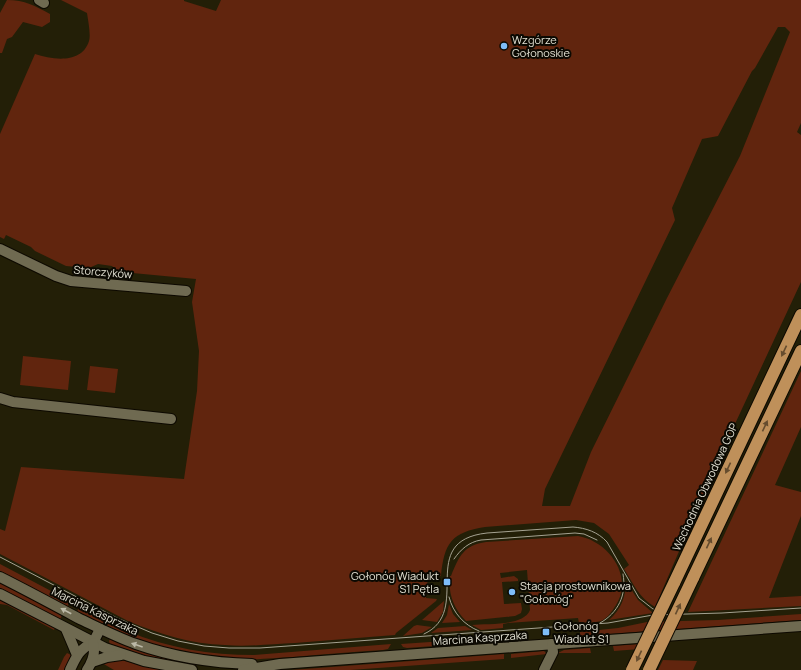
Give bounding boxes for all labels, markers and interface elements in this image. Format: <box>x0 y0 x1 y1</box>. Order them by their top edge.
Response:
place label: Wzgórze Gołonoskie <box>512 32 570 60</box>
marker: Wzgórze Gołonoskie <box>499 41 509 51</box>
street label: Storczyków <box>73 261 134 282</box>
one-way arrow <box>781 345 787 356</box>
street label: Wschodnia Obwodowa GOP <box>668 420 741 553</box>
one-way arrow <box>762 420 768 431</box>
one-way arrow <box>725 462 731 474</box>
one-way arrow <box>706 537 712 549</box>
place label: Gołonóg Wiadukt S1 Pętla <box>351 568 439 596</box>
marker: Gołonóg Wiadukt S1 Pętla <box>442 577 452 587</box>
place label: Stacja prostownikowa "Gołonóg" <box>520 578 631 606</box>
street label: Marcina Kasprzaka <box>49 583 141 638</box>
marker: Stacja prostownikowa "Gołonóg" <box>507 587 517 597</box>
one-way arrow <box>675 604 681 615</box>
one-way arrow <box>60 608 72 614</box>
place label: Gołonóg Wiadukt S1 <box>554 618 609 646</box>
street label: Marcina Kasprzaka <box>432 627 528 648</box>
marker: Gołonóg Wiadukt S1 <box>541 627 551 637</box>
one-way arrow <box>131 641 143 647</box>
one-way arrow <box>636 650 642 662</box>

